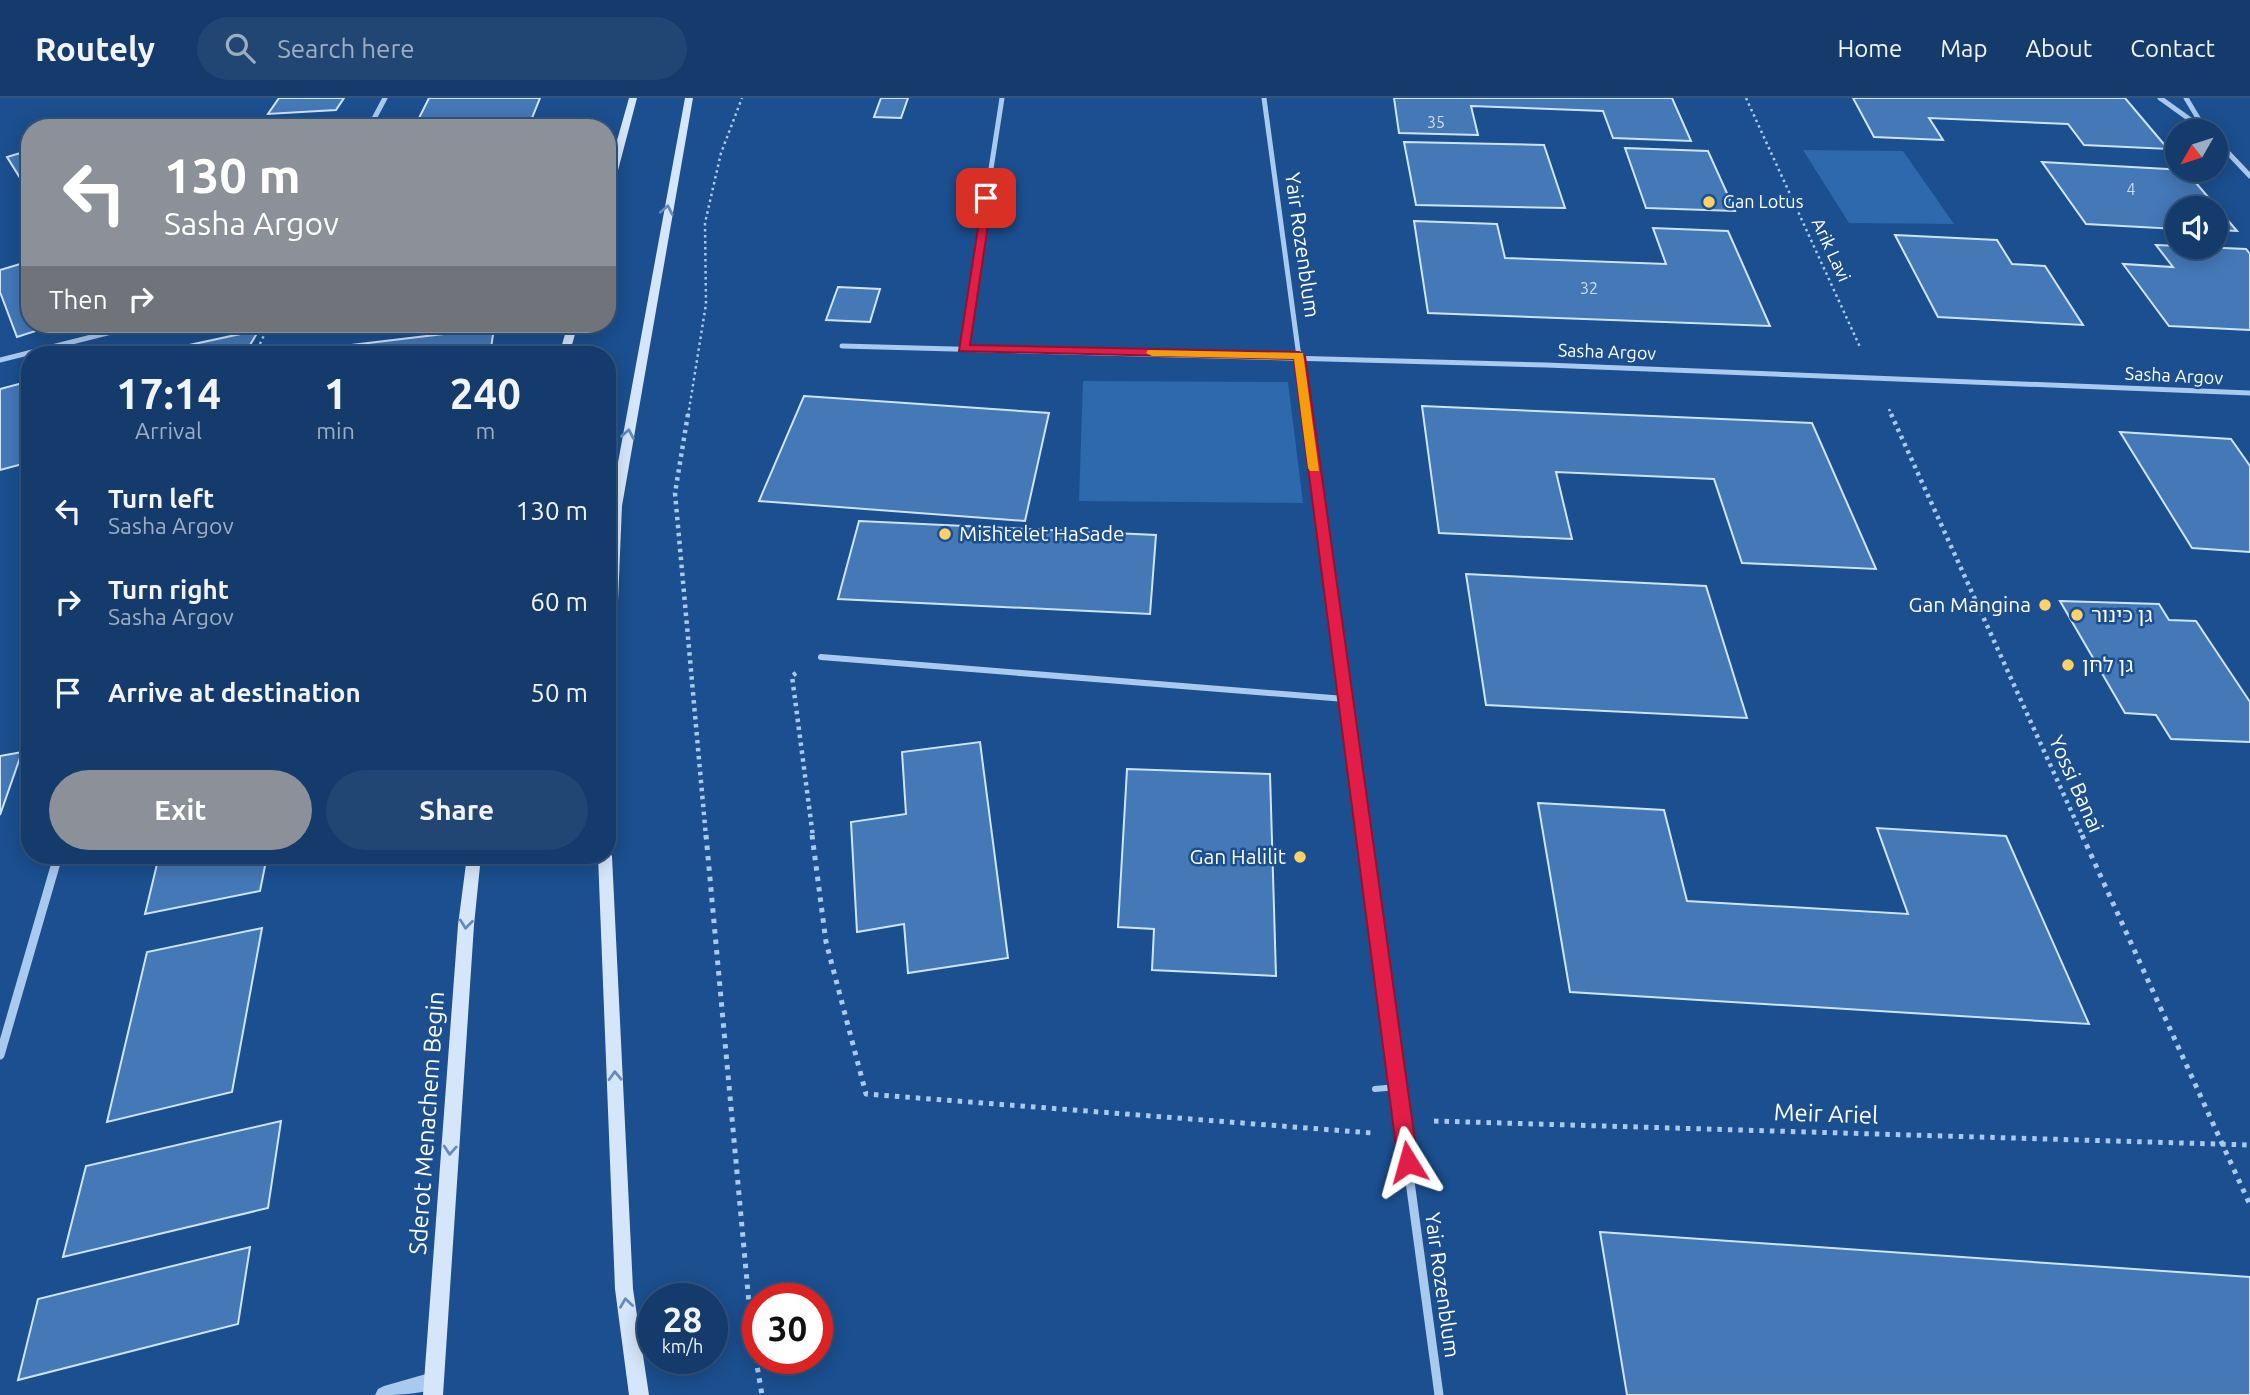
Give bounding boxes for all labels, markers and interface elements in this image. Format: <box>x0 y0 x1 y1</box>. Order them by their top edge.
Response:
search box <box>197 17 687 80</box>
icon: search <box>221 29 259 67</box>
text: Routely <box>35 30 155 67</box>
text: Search here <box>277 34 415 63</box>
text: Home <box>1837 35 1902 62</box>
text: Map <box>1940 35 1987 62</box>
text: About <box>2025 35 2092 62</box>
text: Contact <box>2130 35 2215 62</box>
house number: 35 <box>1427 113 1445 131</box>
north arrow <box>2165 119 2228 182</box>
map controls <box>2165 119 2228 259</box>
icon: left <box>49 147 140 238</box>
text: 130 m <box>164 147 301 202</box>
pin <box>956 168 1016 228</box>
street label: Yair Rozenblum <box>1281 171 1325 319</box>
icon: arrive <box>967 179 1005 217</box>
house number: 4 <box>2126 180 2136 198</box>
place label: Gan Lotus <box>1723 191 1804 211</box>
marker: Gan Lotus <box>1701 194 1717 210</box>
button: sound <box>2165 196 2228 259</box>
one-way arrow <box>659 204 674 216</box>
text: Sasha Argov <box>164 205 339 241</box>
street label: Arik Lavi <box>1809 215 1855 284</box>
house number: 32 <box>1580 279 1598 297</box>
icon: right <box>122 280 160 318</box>
text: Then <box>49 285 108 314</box>
street label: Sasha Argov <box>1558 339 1657 363</box>
street label: Sasha Argov <box>2124 362 2224 388</box>
text: 17:14 <box>116 370 221 417</box>
text: 1 <box>324 370 347 417</box>
text: 240 <box>450 370 521 417</box>
text: Arrival <box>135 418 202 443</box>
text: min <box>316 418 355 443</box>
text: m <box>475 418 495 443</box>
one-way arrow <box>620 428 635 440</box>
text: Turn left <box>108 484 214 513</box>
icon: left <box>49 492 87 530</box>
text: 130 m <box>516 496 588 525</box>
text: Sasha Argov <box>108 513 234 538</box>
place label: Mishtelet HaSade <box>959 521 1125 545</box>
marker: Mishtelet HaSade <box>937 526 953 542</box>
text: Turn right <box>108 575 229 604</box>
icon: right <box>49 583 87 621</box>
text: 60 m <box>530 587 588 616</box>
place label: Gan Mangina <box>1908 592 2031 616</box>
marker: Gan Mangina <box>2037 597 2053 613</box>
place label: גן כינור <box>2091 602 2153 626</box>
text: Sasha Argov <box>108 604 234 629</box>
marker: גן כינור <box>2069 607 2085 623</box>
place label: גן לחן <box>2082 652 2133 676</box>
marker: גן לחן <box>2060 657 2076 673</box>
icon: arrive <box>49 674 87 712</box>
text: Arrive at destination <box>108 678 361 707</box>
text: 50 m <box>530 678 588 707</box>
street label: Yossi Banai <box>2045 731 2109 836</box>
button: Exit <box>49 770 312 850</box>
button: Share <box>326 770 588 850</box>
place label: Gan Halilit <box>1190 844 1286 868</box>
marker: Gan Halilit <box>1292 849 1308 865</box>
one-way arrow <box>459 918 474 929</box>
street label: Sderot Menachem Begin <box>404 990 449 1256</box>
one-way arrow <box>607 1070 622 1081</box>
street label: Meir Ariel <box>1773 1098 1879 1129</box>
position arrow <box>1371 1125 1445 1199</box>
one-way arrow <box>443 1145 458 1156</box>
street label: Yair Rozenblum <box>1421 1211 1465 1359</box>
speed limit sign: 30 <box>742 1283 833 1374</box>
one-way arrow <box>618 1297 633 1309</box>
text: 28 <box>663 1299 702 1339</box>
text: km/h <box>662 1336 703 1356</box>

